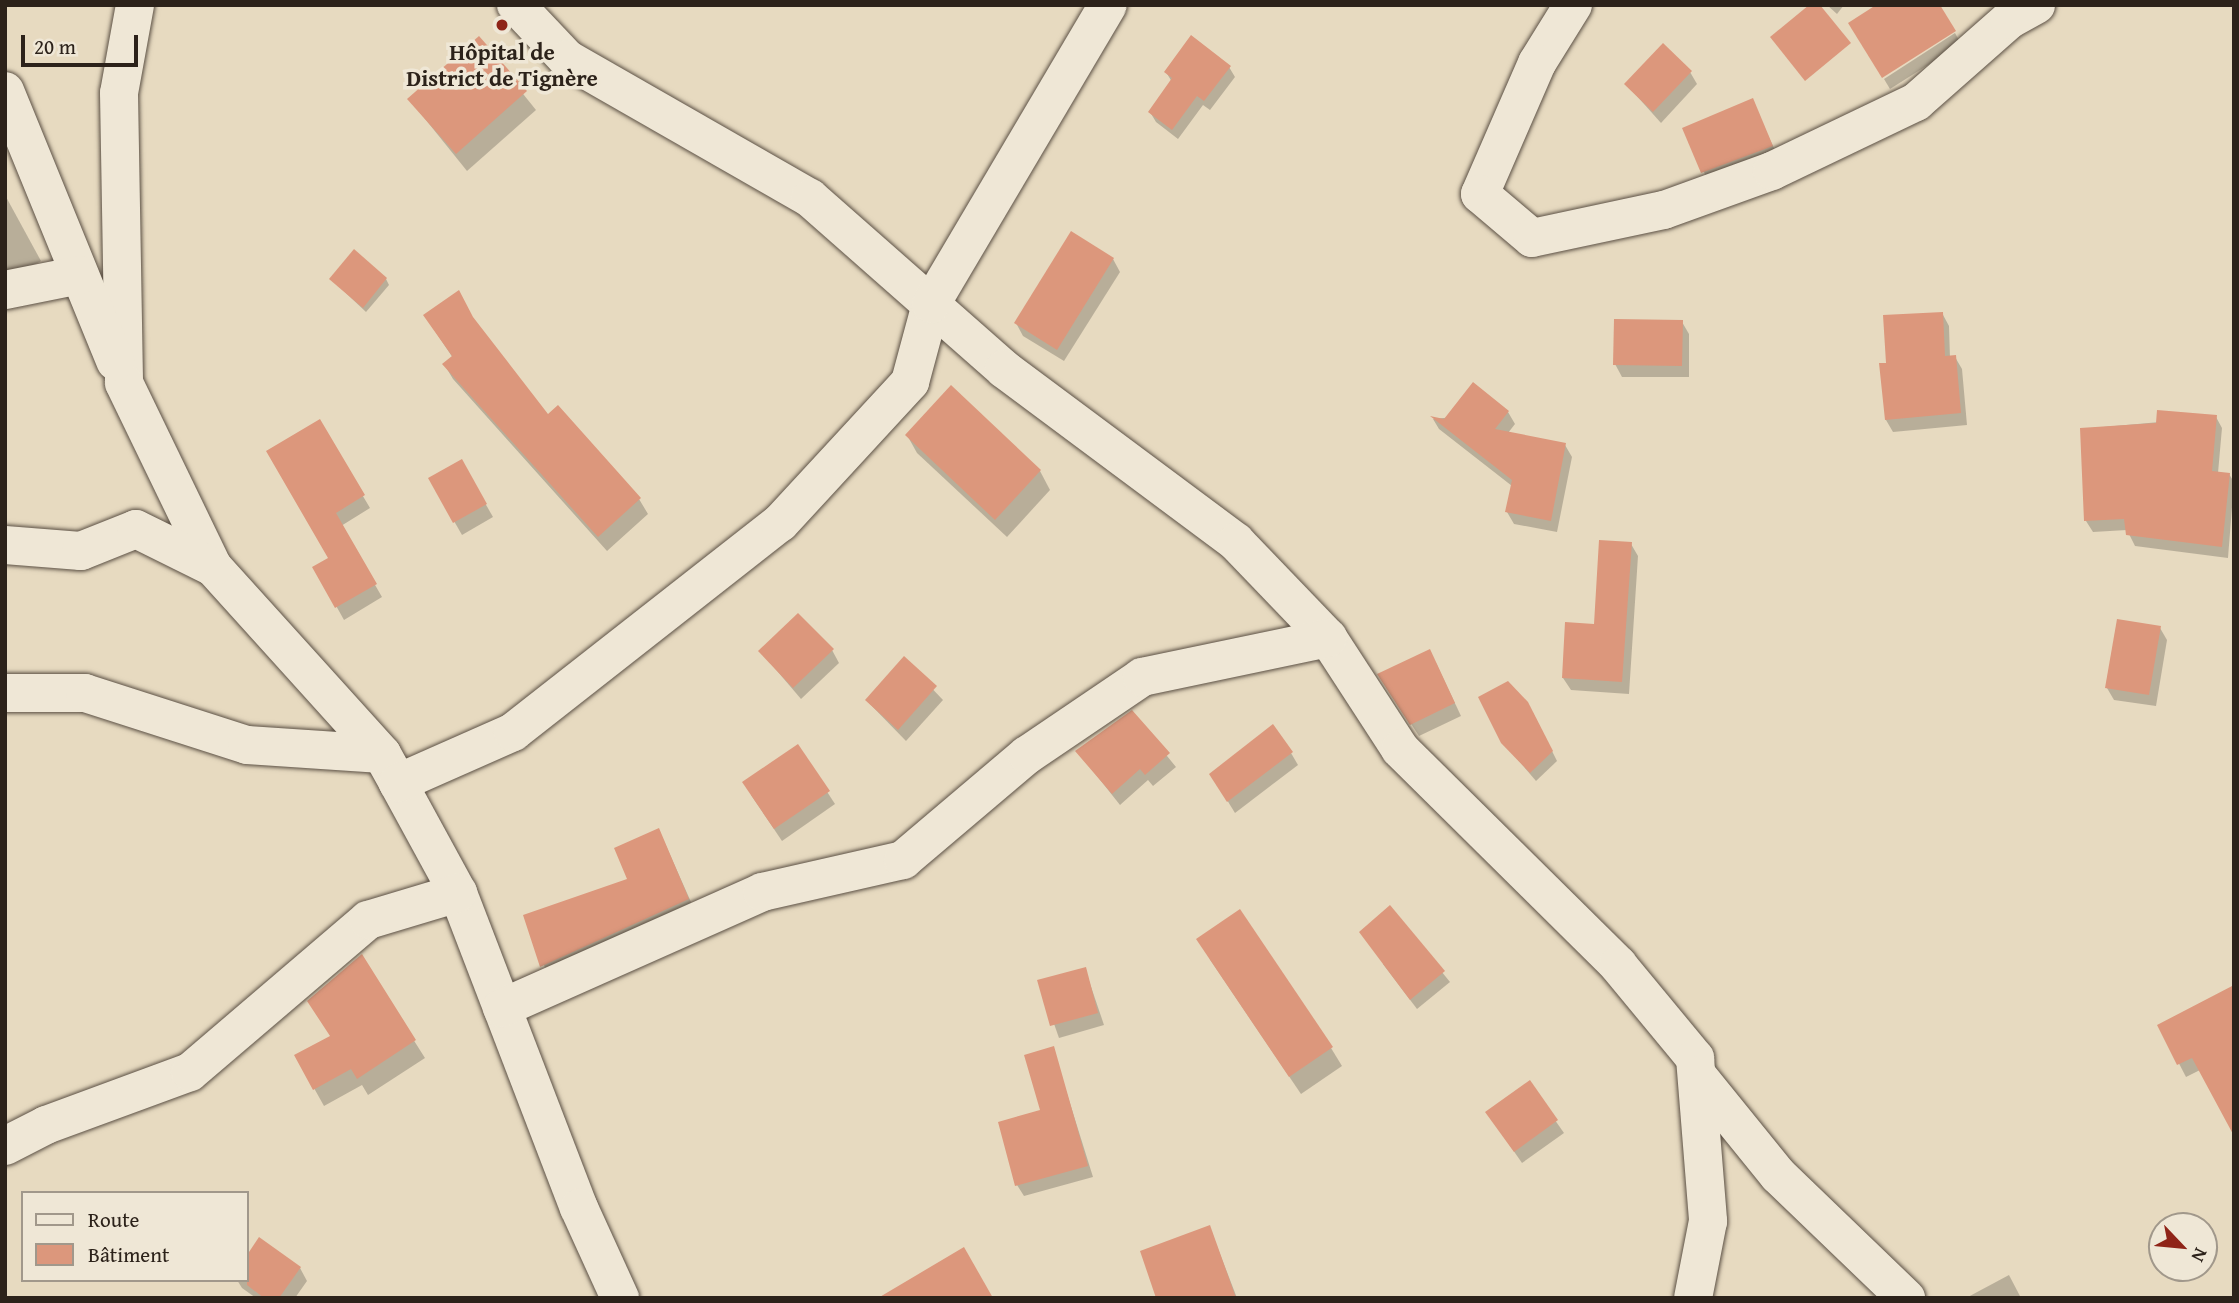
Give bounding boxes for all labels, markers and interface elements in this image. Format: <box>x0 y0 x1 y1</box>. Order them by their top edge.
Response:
marker: Hôpital de District de Tignère <box>492 15 512 35</box>
scale bar <box>24 21 142 65</box>
text: 20 m <box>34 31 76 62</box>
place label: Hôpital de District de Tignère <box>406 38 598 92</box>
legend <box>21 1191 248 1282</box>
text: Route <box>88 1204 139 1235</box>
north arrow <box>2148 1212 2218 1282</box>
text: Bâtiment <box>88 1239 169 1270</box>
text: N <box>2185 1243 2215 1267</box>

